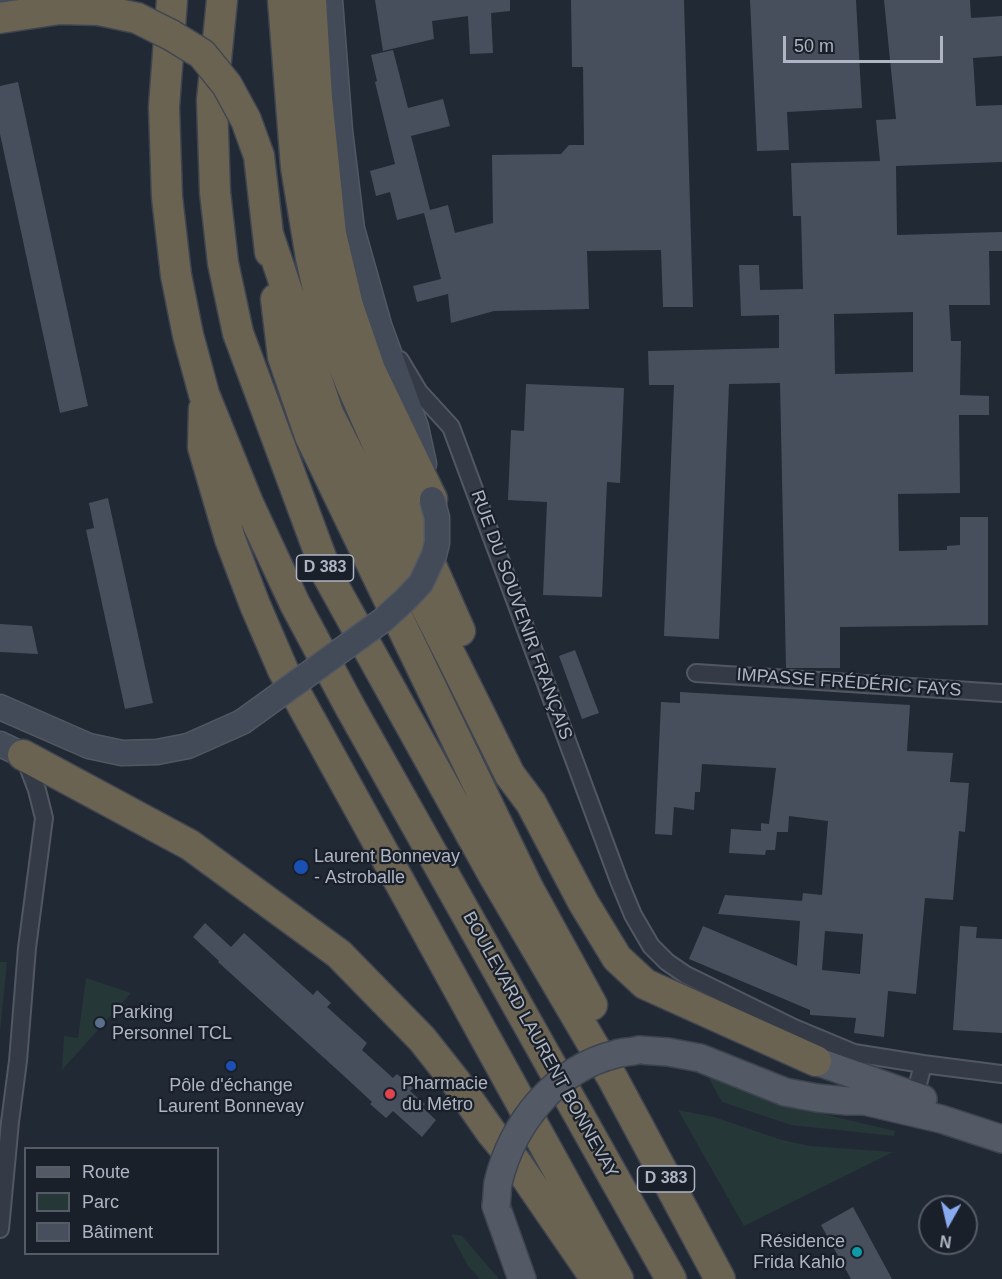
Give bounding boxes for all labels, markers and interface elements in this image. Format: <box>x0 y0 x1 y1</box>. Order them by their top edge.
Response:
scale bar <box>786 24 946 62</box>
text: 50 m <box>794 36 834 56</box>
street label: RUE DU SOUVENIR FRANÇAIS <box>466 487 576 743</box>
road number: D 383 <box>296 555 354 581</box>
street label: IMPASSE FRÉDÉRIC FAYS <box>736 664 962 702</box>
place label: Laurent Bonnevay - Astroballe <box>314 846 460 888</box>
marker: Laurent Bonnevay - Astroballe <box>292 858 310 876</box>
street label: BOULEVARD LAURENT BONNEVAY <box>458 908 622 1182</box>
place label: Parking Personnel TCL <box>112 1002 232 1044</box>
marker: Parking Personnel TCL <box>93 1016 107 1030</box>
marker: Pôle d'échange Laurent Bonnevay <box>224 1059 238 1073</box>
place label: Pharmacie du Métro <box>402 1073 488 1116</box>
place label: Pôle d'échange Laurent Bonnevay <box>158 1075 304 1118</box>
marker: Pharmacie du Métro <box>383 1087 397 1101</box>
legend <box>24 1147 219 1255</box>
text: Route <box>82 1162 130 1182</box>
road number: D 383 <box>638 1166 694 1192</box>
text: Parc <box>82 1192 119 1212</box>
north arrow <box>918 1195 978 1255</box>
text: Bâtiment <box>82 1222 153 1242</box>
place label: Résidence Frida Kahlo <box>753 1231 845 1274</box>
text: N <box>939 1232 953 1251</box>
marker: Résidence Frida Kahlo <box>850 1245 864 1259</box>

